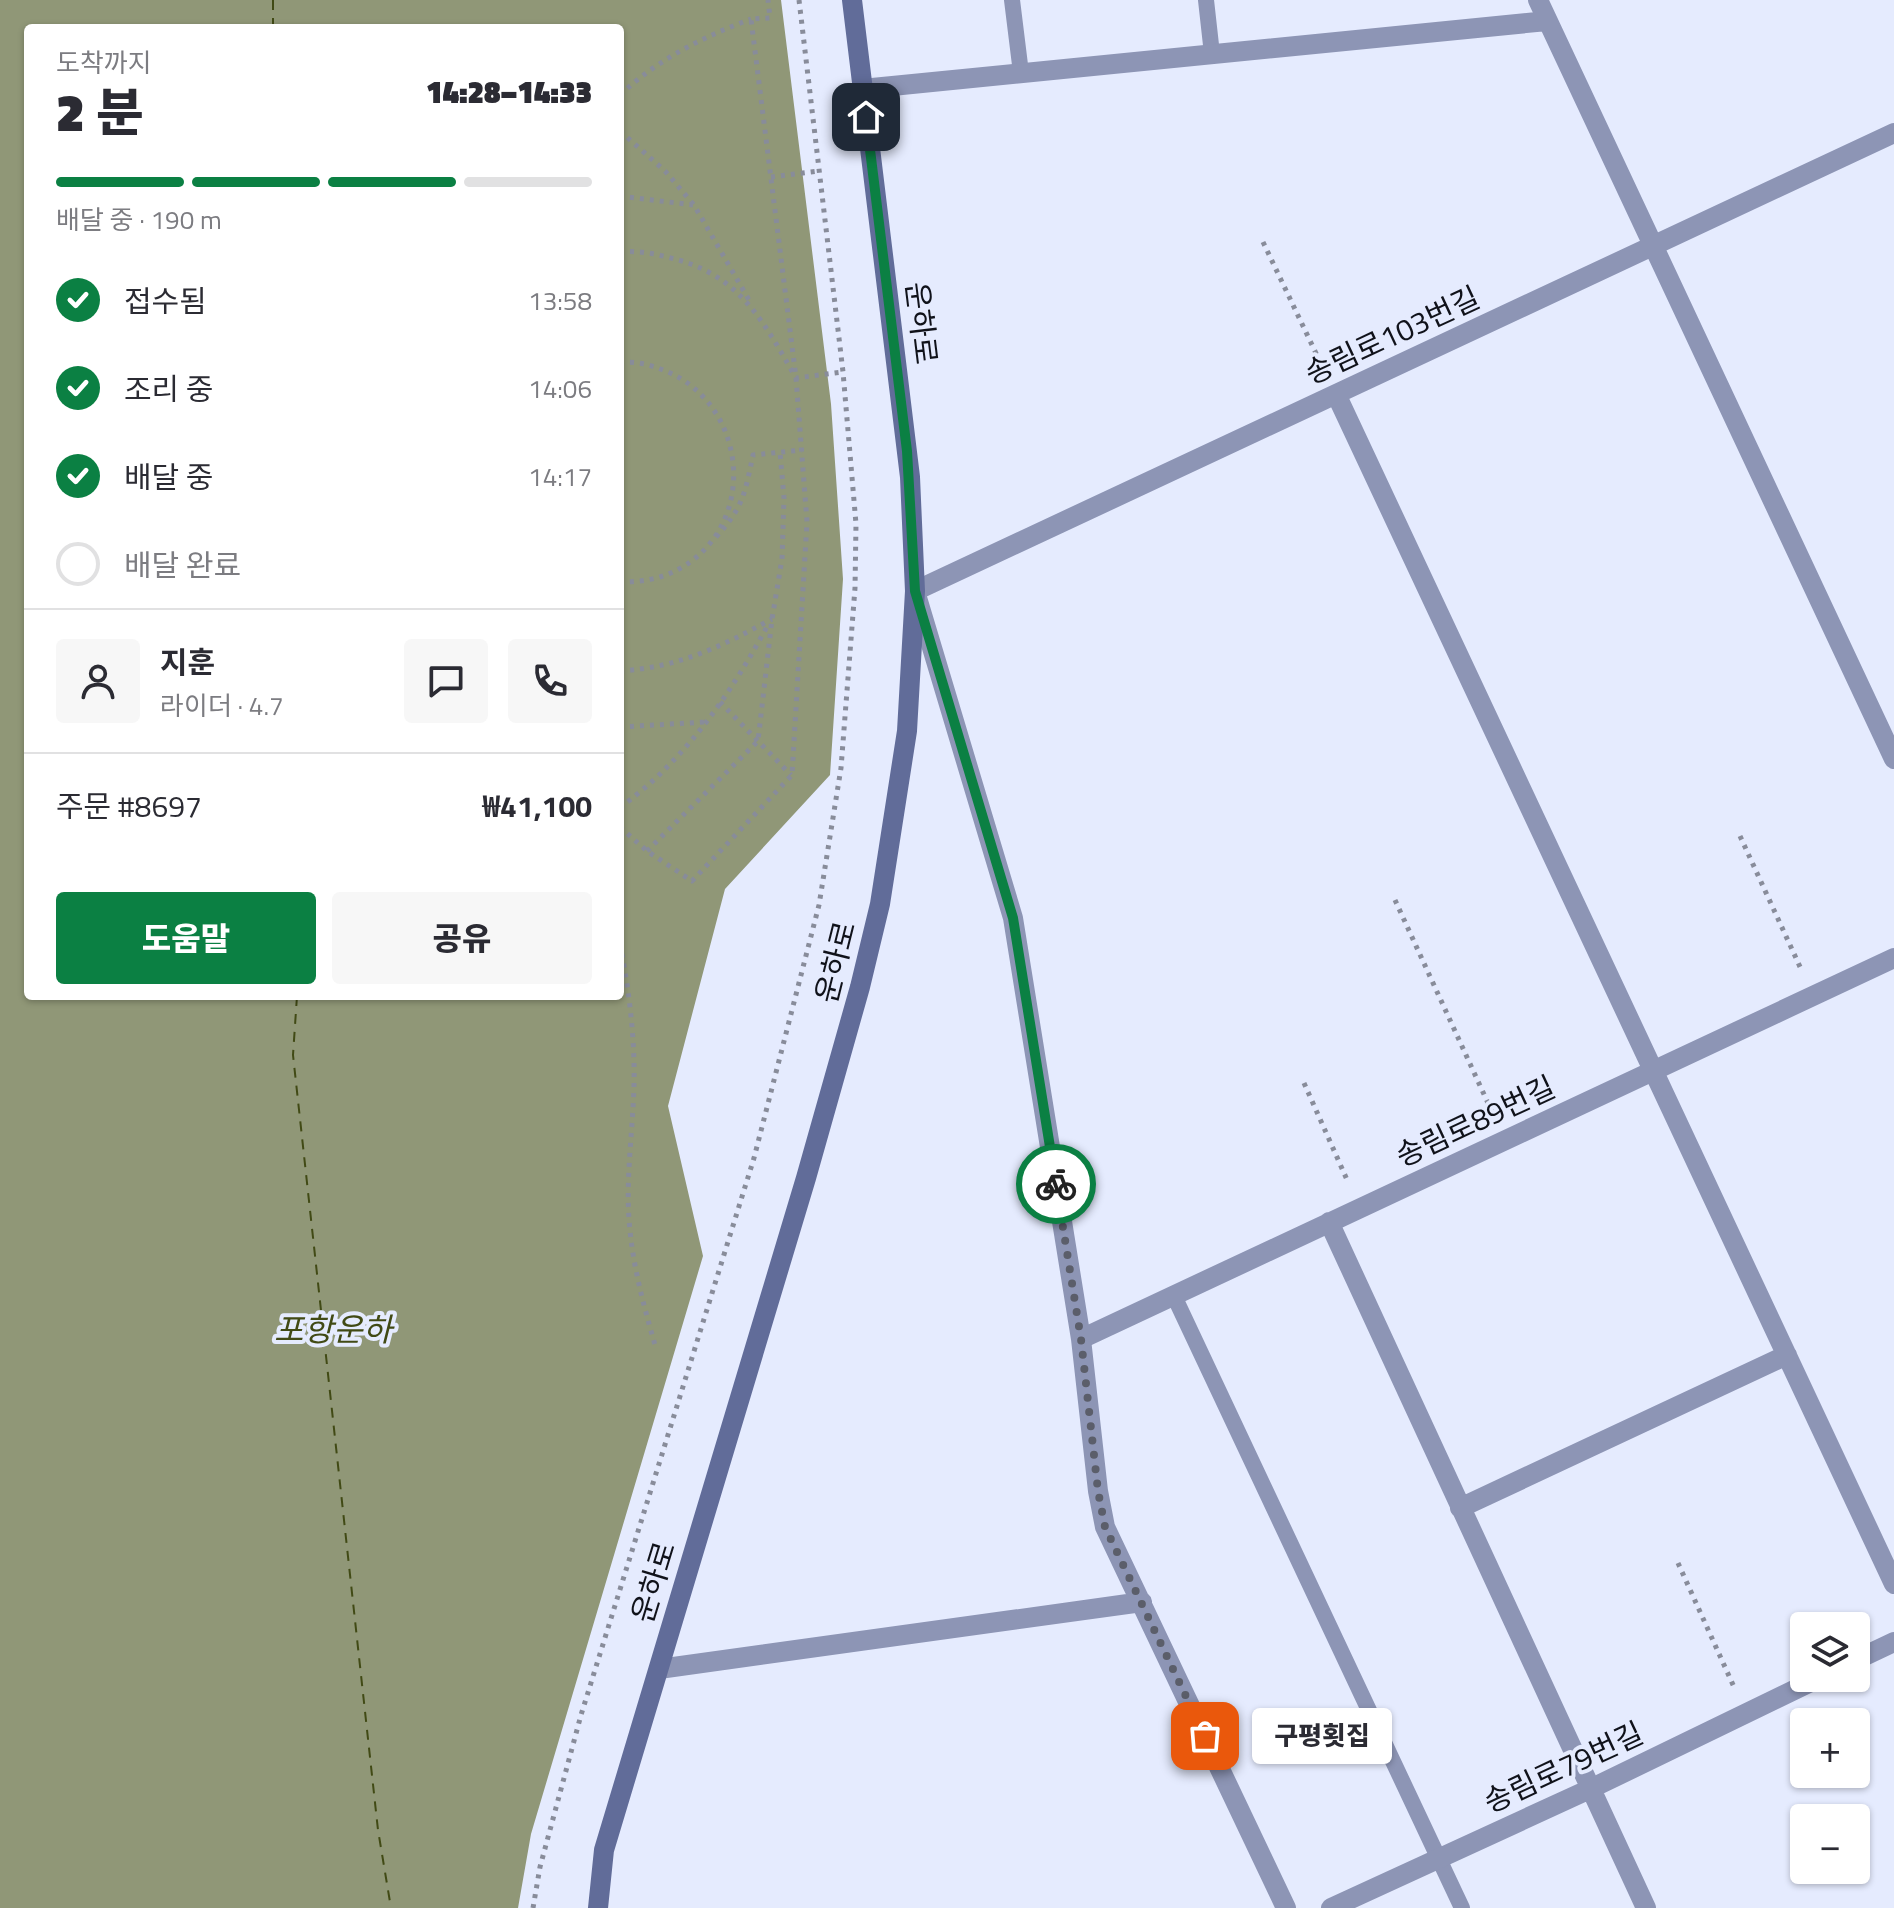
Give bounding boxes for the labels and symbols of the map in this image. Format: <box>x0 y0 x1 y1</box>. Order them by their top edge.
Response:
pin <box>832 83 900 151</box>
street label: 송림로103번길 <box>1297 274 1487 396</box>
street label: 운하로 <box>894 279 950 367</box>
street label: 운하로 <box>803 916 867 1008</box>
street label: 송림로89번길 <box>1388 1064 1562 1178</box>
courier <box>1016 1144 1096 1224</box>
water label: 포항운하 <box>274 1305 395 1353</box>
street label: 운하로 <box>619 1536 687 1628</box>
pin <box>1171 1702 1239 1770</box>
callout: 구평횟집 <box>1253 1708 1393 1764</box>
street label: 송림로79번길 <box>1476 1710 1650 1824</box>

